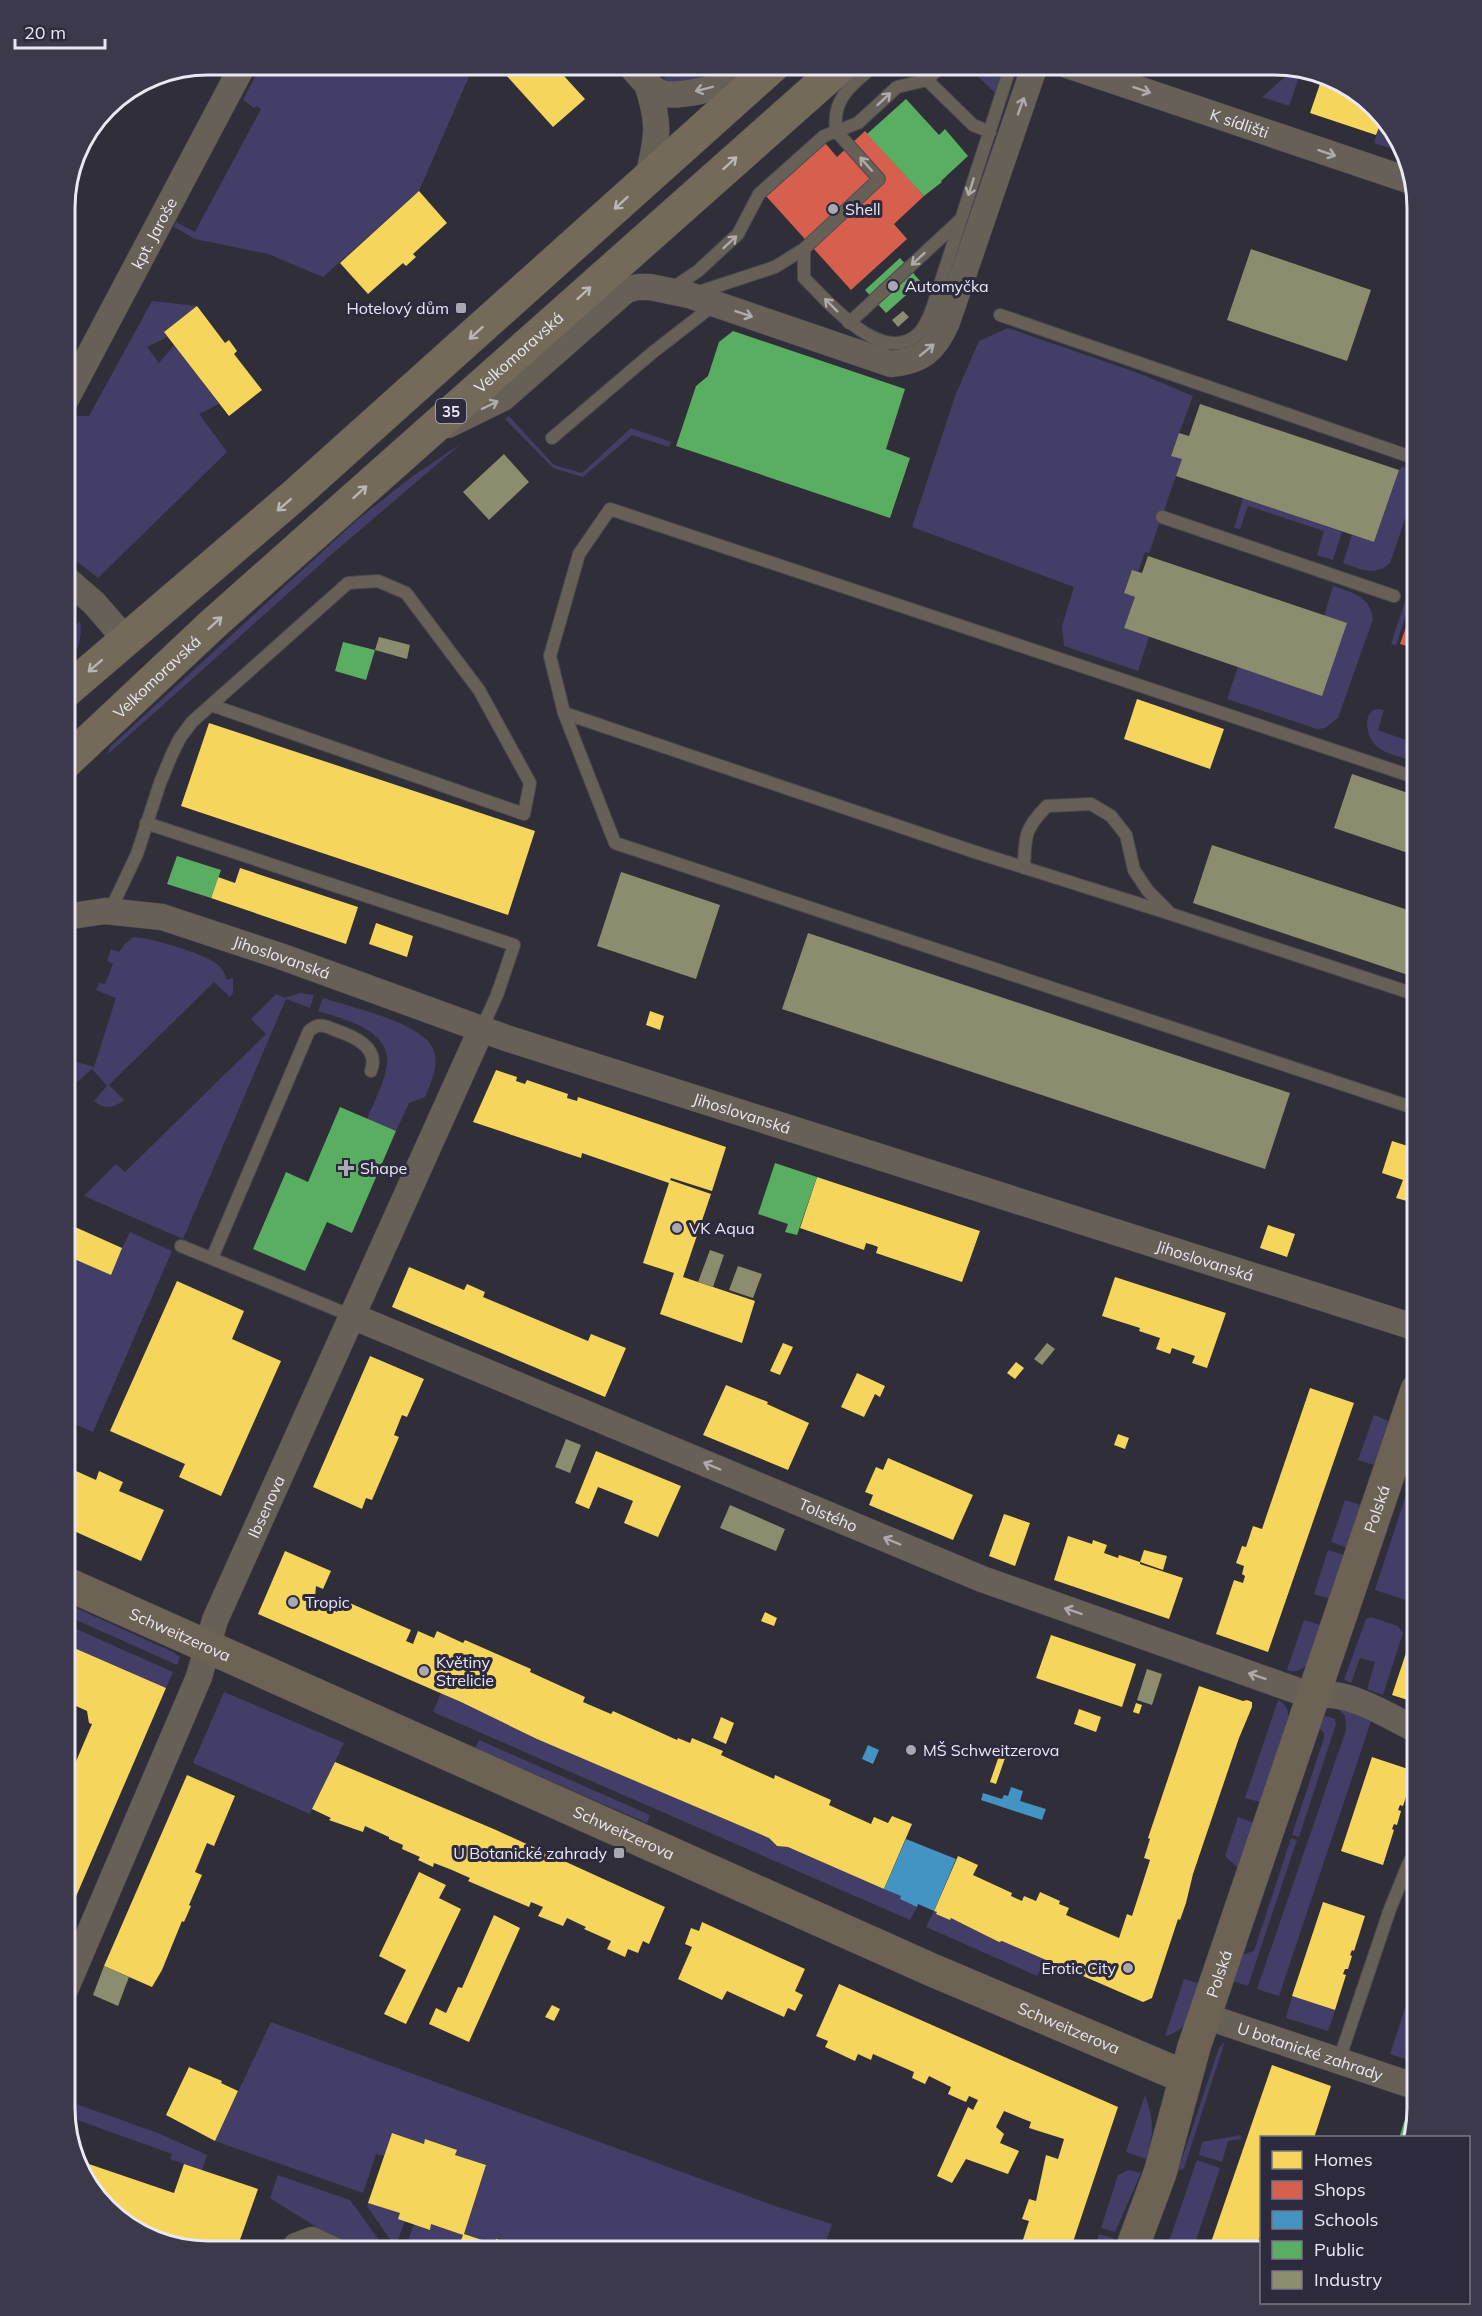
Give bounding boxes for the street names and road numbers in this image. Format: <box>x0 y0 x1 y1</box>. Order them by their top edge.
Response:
street label: K sídlišti <box>1208 104 1271 142</box>
street label: kpt. Jaroše <box>127 194 181 272</box>
street label: Velkomoravská <box>470 307 567 397</box>
road number: 35 <box>436 399 466 423</box>
street label: Velkomoravská <box>109 631 205 723</box>
street label: Jihoslovanská <box>231 931 333 983</box>
street label: Jihoslovanská <box>690 1088 793 1138</box>
street label: Jihoslovanská <box>1154 1236 1256 1285</box>
street label: Ibsenova <box>243 1472 289 1541</box>
street label: Polská <box>1359 1483 1394 1535</box>
street label: Tolstého <box>796 1494 861 1536</box>
street label: Schweitzerova <box>126 1603 234 1666</box>
street label: Schweitzerova <box>570 1801 678 1864</box>
street label: Polská <box>1202 1947 1236 2000</box>
street label: Schweitzerova <box>1015 1997 1123 2058</box>
street label: U botanické zahrady <box>1235 2018 1386 2085</box>

